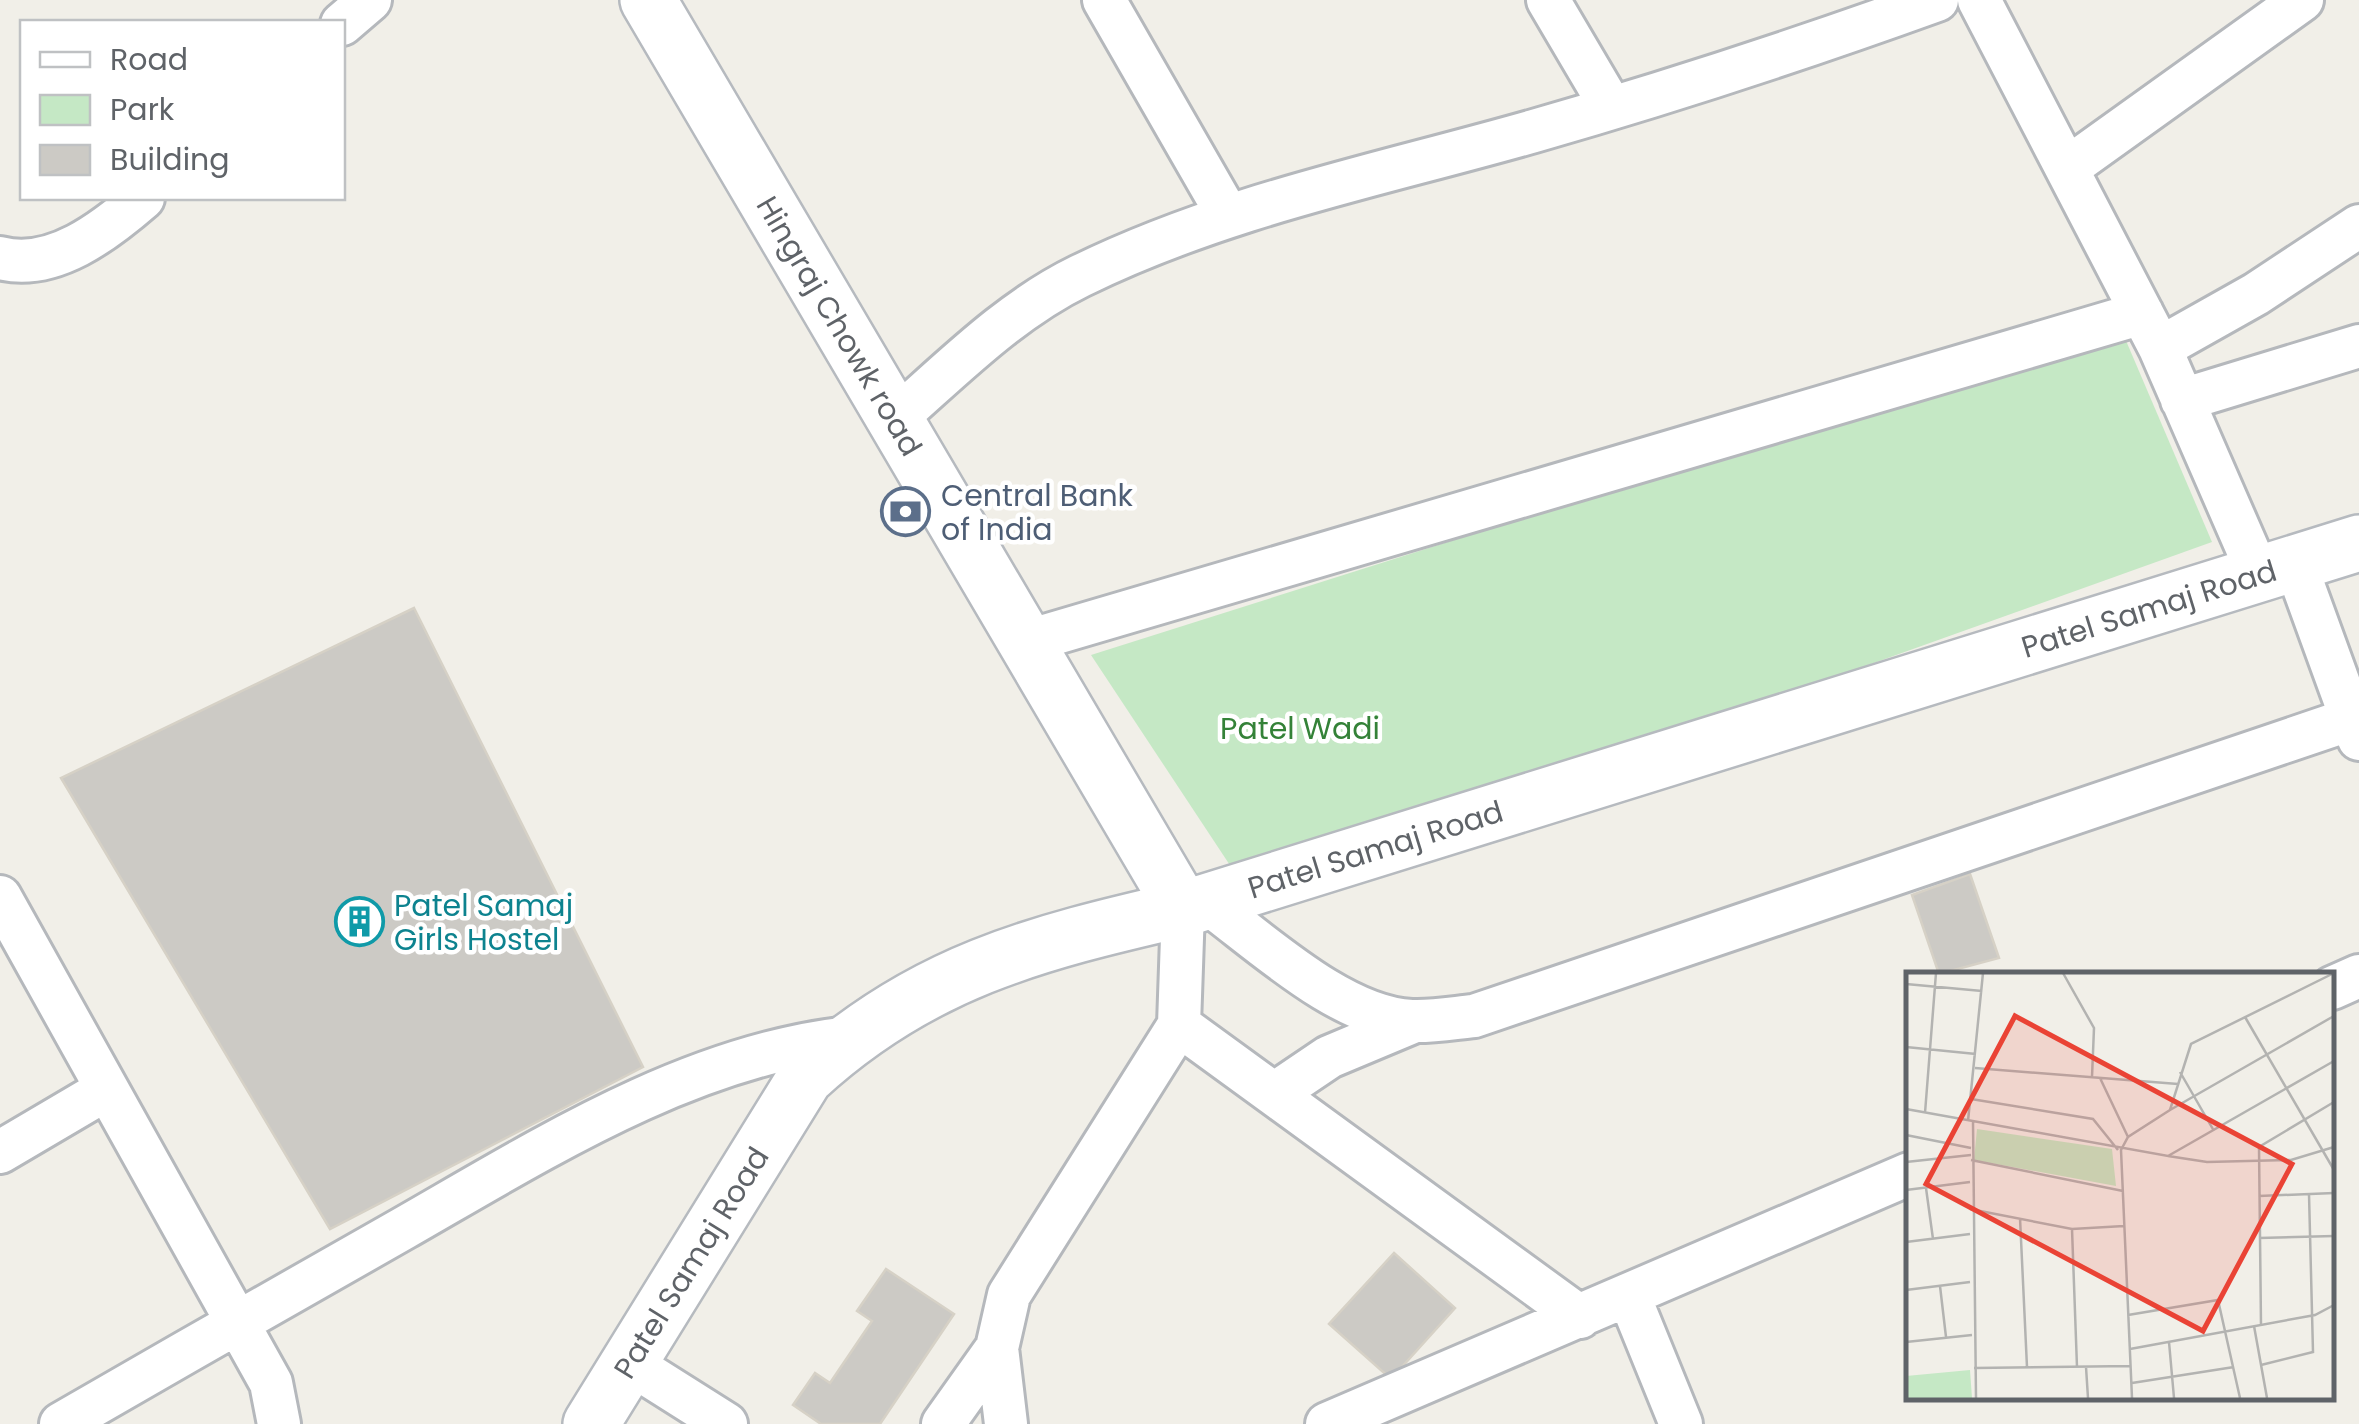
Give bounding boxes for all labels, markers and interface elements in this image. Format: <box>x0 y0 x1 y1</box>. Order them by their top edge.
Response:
legend <box>20 20 345 200</box>
text: Road <box>110 38 188 81</box>
text: Park <box>110 88 175 131</box>
text: Building <box>110 138 230 181</box>
street label: Hingraj Chowk road <box>746 188 933 464</box>
place label: Central Bank of India <box>941 474 1134 551</box>
bank icon: Central Bank of India <box>880 486 932 538</box>
street label: Patel Samaj Road <box>2016 548 2282 668</box>
park label: Patel Wadi <box>1220 707 1380 750</box>
street label: Patel Samaj Road <box>1242 789 1508 909</box>
place label: Patel Samaj Girls Hostel <box>394 884 573 961</box>
building icon: Patel Samaj Girls Hostel <box>333 896 385 948</box>
inset map <box>1906 972 2334 1399</box>
street label: Patel Samaj Road <box>603 1138 779 1386</box>

